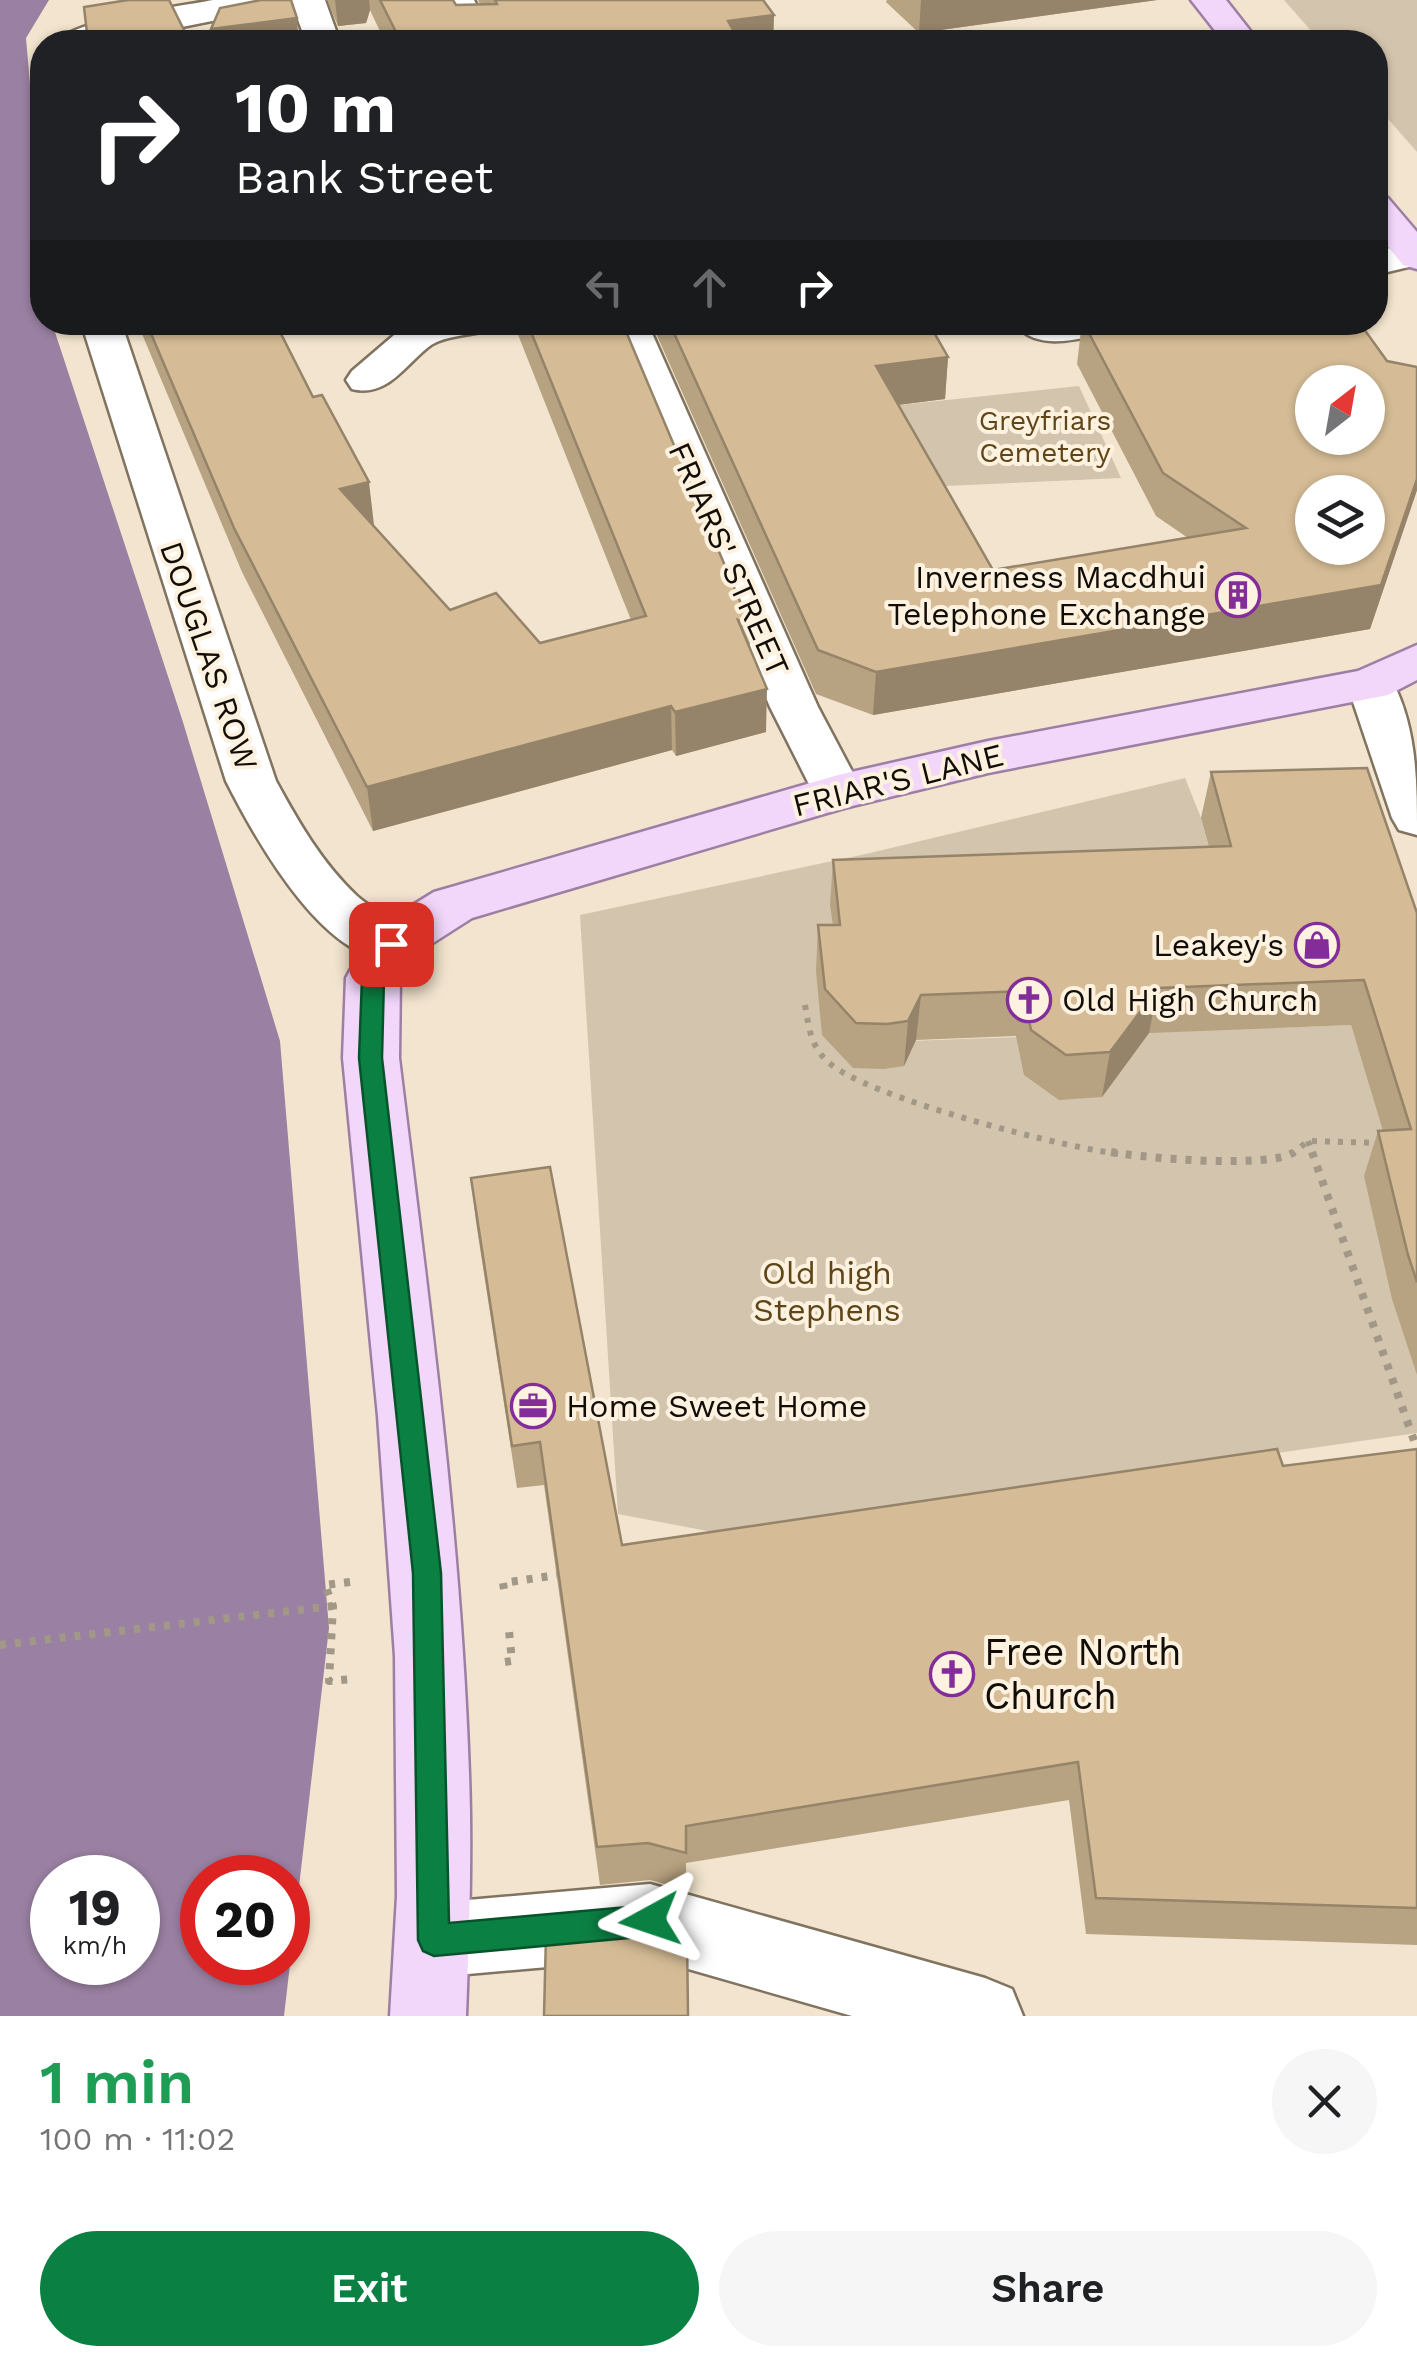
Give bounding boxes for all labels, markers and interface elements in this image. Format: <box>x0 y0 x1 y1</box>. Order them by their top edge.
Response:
text: 10 m <box>235 67 396 149</box>
icon: right <box>70 70 200 200</box>
text: Bank Street <box>235 151 493 204</box>
icon: left <box>577 260 632 315</box>
icon: ahead <box>682 260 737 315</box>
icon: right <box>787 260 842 315</box>
north arrow <box>1295 365 1385 455</box>
map controls <box>1295 365 1385 565</box>
park label: Greyfriars Cemetery <box>979 404 1111 469</box>
street label: FRIARS' STREET <box>660 436 798 682</box>
button: layers <box>1295 475 1385 565</box>
street label: DOUGLAS ROW <box>152 536 266 776</box>
place label: Inverness Macdhui Telephone Exchange <box>887 558 1206 633</box>
building icon: Inverness Macdhui Telephone Exchange <box>1215 572 1261 618</box>
street label: FRIAR'S LANE <box>789 735 1007 825</box>
pin <box>349 902 434 987</box>
icon: arrive <box>364 917 419 972</box>
shop icon: Leakey's <box>1294 922 1340 968</box>
place label: Leakey's <box>1153 926 1284 964</box>
church icon: Old High Church <box>1006 977 1052 1023</box>
place label: Old High Church <box>1062 981 1318 1019</box>
park label: Old high Stephens <box>753 1254 901 1329</box>
office icon: Home Sweet Home <box>510 1383 556 1429</box>
place label: Home Sweet Home <box>566 1387 867 1425</box>
place label: Free North Church <box>984 1630 1182 1718</box>
church icon: Free North Church <box>929 1651 975 1697</box>
speed limit sign: 20 <box>180 1855 310 1985</box>
position arrow <box>598 1868 702 1972</box>
text: 19 <box>69 1878 121 1937</box>
text: km/h <box>63 1931 127 1960</box>
text: 1 min <box>40 2047 194 2118</box>
button: close <box>1272 2049 1377 2154</box>
text: 100 m · 11:02 <box>40 2120 235 2158</box>
button: Exit <box>40 2231 699 2346</box>
button: Share <box>719 2231 1377 2346</box>

